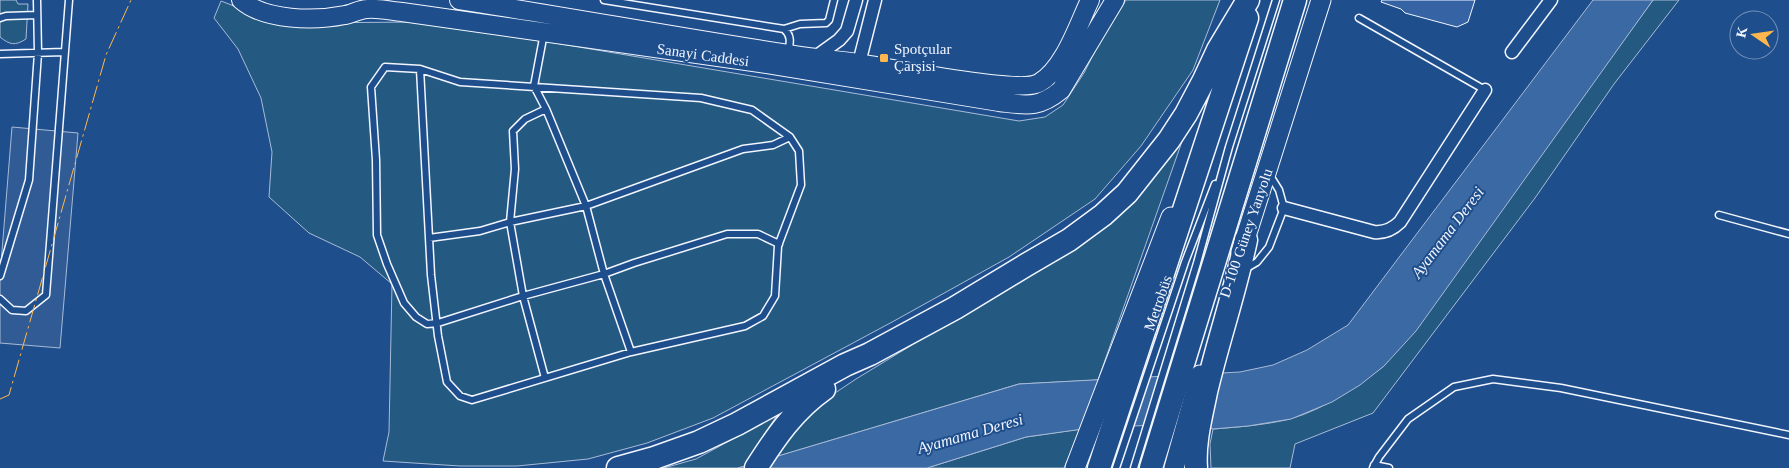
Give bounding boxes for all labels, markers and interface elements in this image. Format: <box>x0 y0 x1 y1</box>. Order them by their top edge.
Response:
north arrow <box>1729 10 1779 60</box>
text: K <box>1733 25 1750 39</box>
street label: Sanayi Caddesi <box>656 41 750 69</box>
place label: Spotçular Çarşisi <box>894 41 952 74</box>
marker: Spotçular Çarşisi <box>878 52 890 64</box>
street label: D-100 Güney Yanyolu <box>1216 166 1276 300</box>
water label: Ayamama Deresi <box>1407 184 1488 282</box>
street label: Metrobüs <box>1141 273 1175 333</box>
water label: Ayamama Deresi <box>914 410 1025 458</box>

